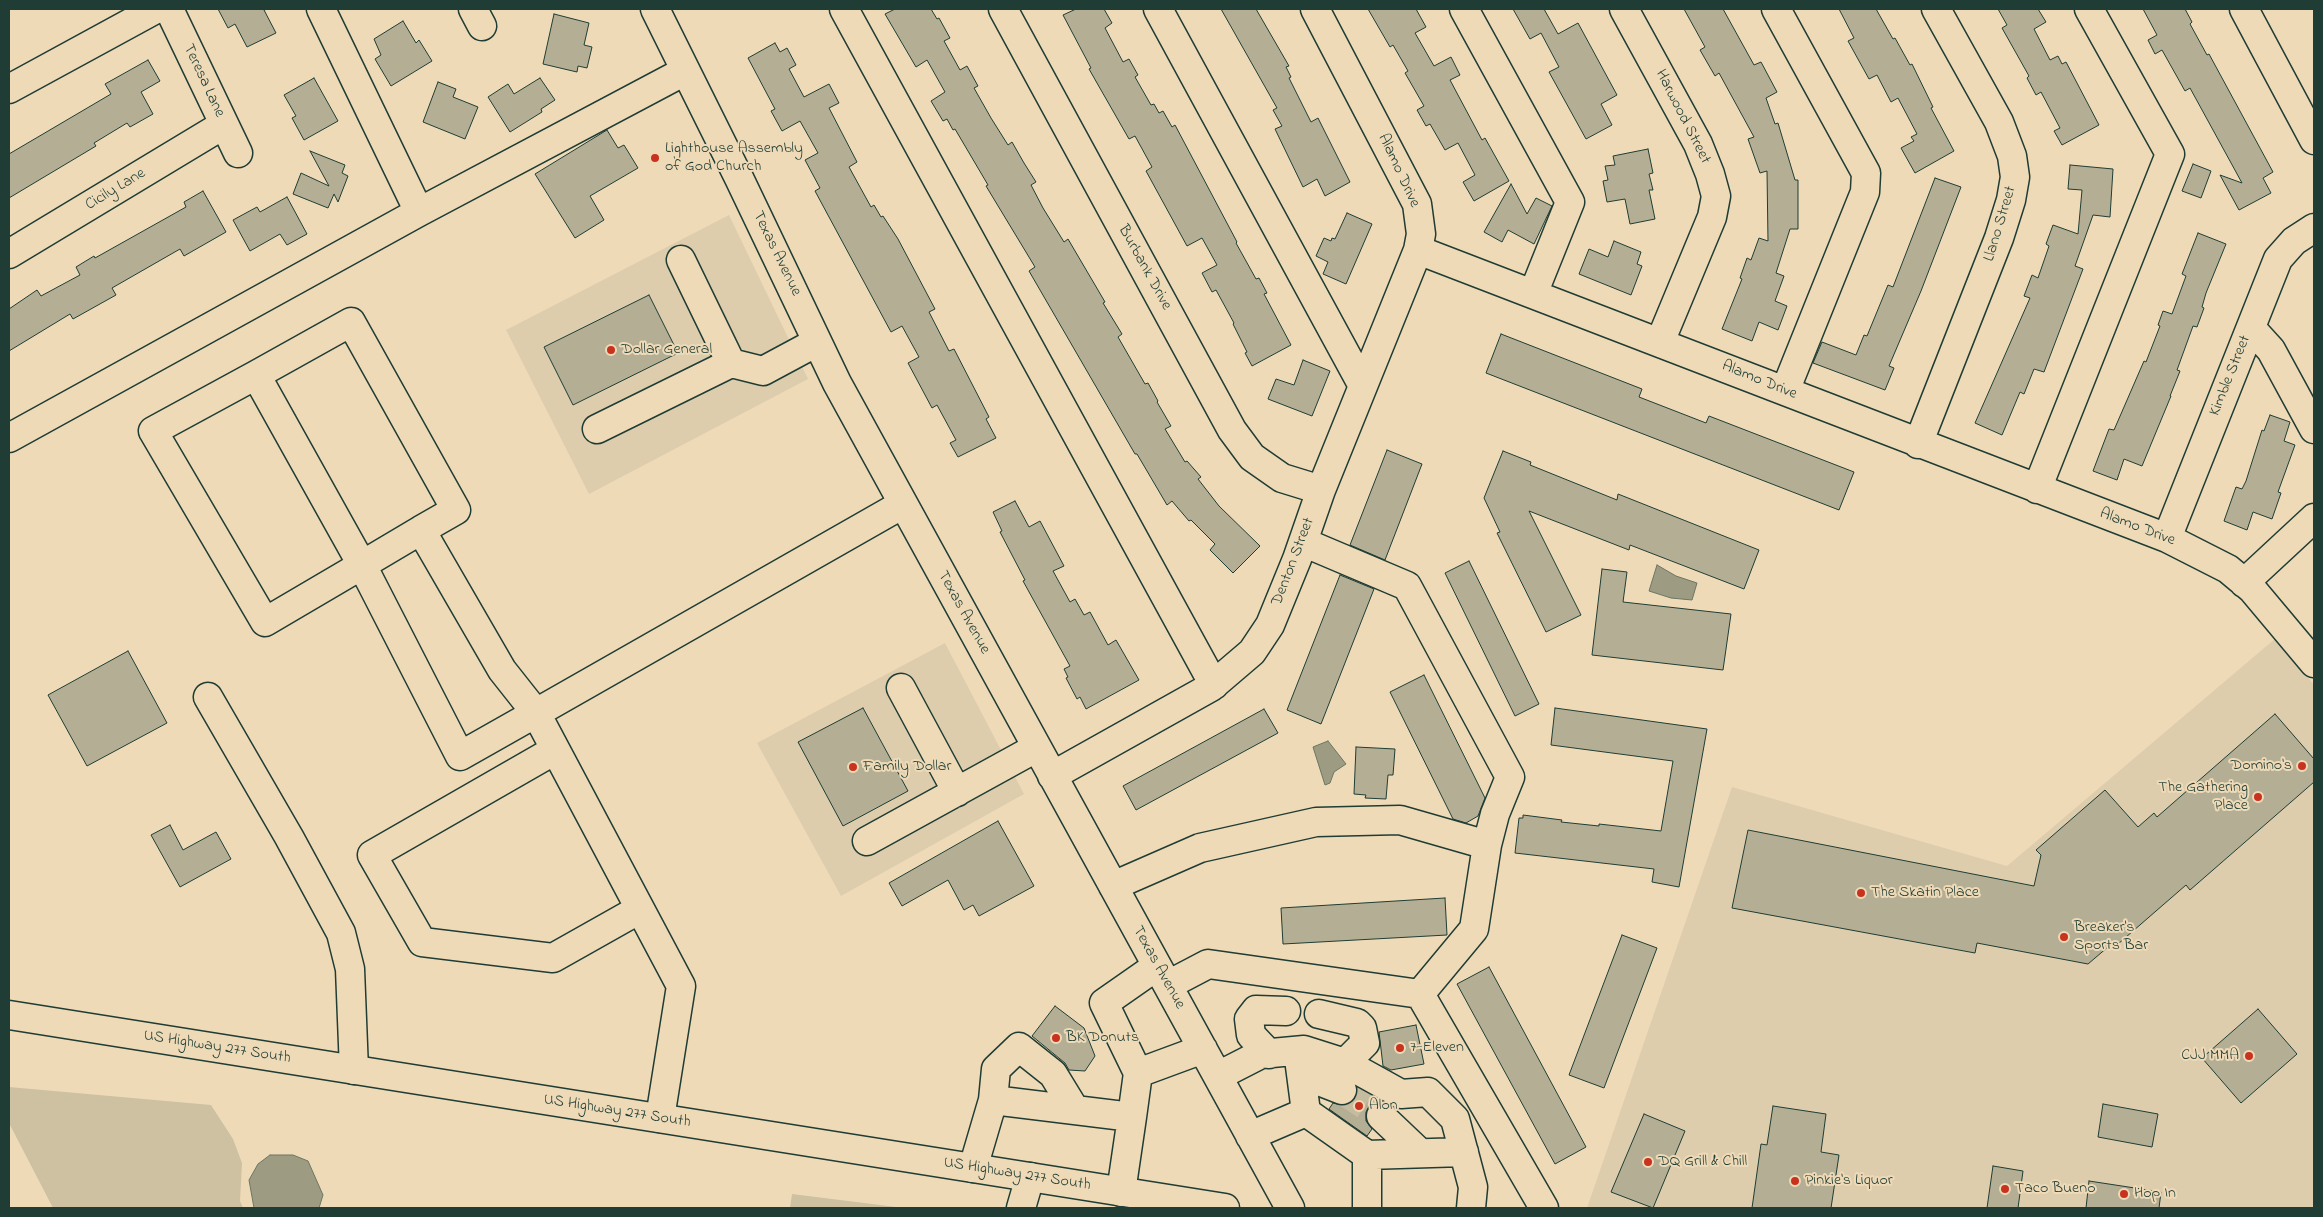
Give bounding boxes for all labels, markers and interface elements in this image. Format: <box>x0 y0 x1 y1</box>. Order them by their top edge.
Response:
street label: Teresa Lane <box>178 41 228 121</box>
street label: Harwood Street <box>1650 67 1714 167</box>
street label: Alamo Drive <box>1373 131 1423 211</box>
place label: Lighthouse Assembly of God Church <box>665 139 803 177</box>
marker: Lighthouse Assembly of God Church <box>649 152 661 164</box>
street label: Cicily Lane <box>82 165 150 215</box>
street label: Llano Street <box>1980 184 2022 264</box>
street label: Texas Avenue <box>747 208 805 300</box>
street label: Burbank Drive <box>1113 222 1175 314</box>
street label: Kimble Street <box>2206 333 2256 419</box>
place label: Dollar General <box>621 340 712 360</box>
marker: Dollar General <box>605 344 617 356</box>
street label: Alamo Drive <box>1719 357 1799 405</box>
street label: Alamo Drive <box>2097 505 2177 551</box>
street label: Denton Street <box>1268 515 1320 609</box>
street label: Texas Avenue <box>932 568 994 658</box>
place label: Domino's <box>2231 756 2292 776</box>
place label: Family Dollar <box>863 757 951 777</box>
marker: Domino's <box>2296 760 2308 772</box>
marker: Family Dollar <box>847 761 859 773</box>
place label: The Gathering Place <box>2158 778 2248 816</box>
marker: The Gathering Place <box>2252 791 2264 803</box>
place label: The Skatin Place <box>1871 883 1979 903</box>
marker: The Skatin Place <box>1855 887 1867 899</box>
place label: Breaker's Sports Bar <box>2074 918 2148 956</box>
street label: Texas Avenue <box>1127 923 1189 1013</box>
marker: Breaker's Sports Bar <box>2058 931 2070 943</box>
street label: US Highway 277 South <box>142 1027 292 1069</box>
place label: BK Donuts <box>1066 1028 1139 1048</box>
marker: BK Donuts <box>1050 1032 1062 1044</box>
place label: 7-Eleven <box>1410 1038 1464 1058</box>
marker: 7-Eleven <box>1394 1042 1406 1054</box>
place label: CJJ MMA <box>2181 1046 2239 1066</box>
marker: CJJ MMA <box>2243 1050 2255 1062</box>
street label: US Highway 277 South <box>542 1091 692 1133</box>
place label: Alon <box>1369 1096 1398 1116</box>
marker: Alon <box>1353 1100 1365 1112</box>
place label: DQ Grill & Chill <box>1658 1152 1747 1172</box>
street label: US Highway 277 South <box>942 1154 1092 1196</box>
marker: DQ Grill & Chill <box>1642 1156 1654 1168</box>
place label: Pinkie's Liquor <box>1805 1171 1893 1191</box>
marker: Pinkie's Liquor <box>1789 1175 1801 1187</box>
place label: Taco Bueno <box>2015 1179 2095 1199</box>
marker: Taco Bueno <box>1999 1183 2011 1195</box>
place label: Hop In <box>2134 1184 2176 1204</box>
marker: Hop In <box>2118 1188 2130 1200</box>

